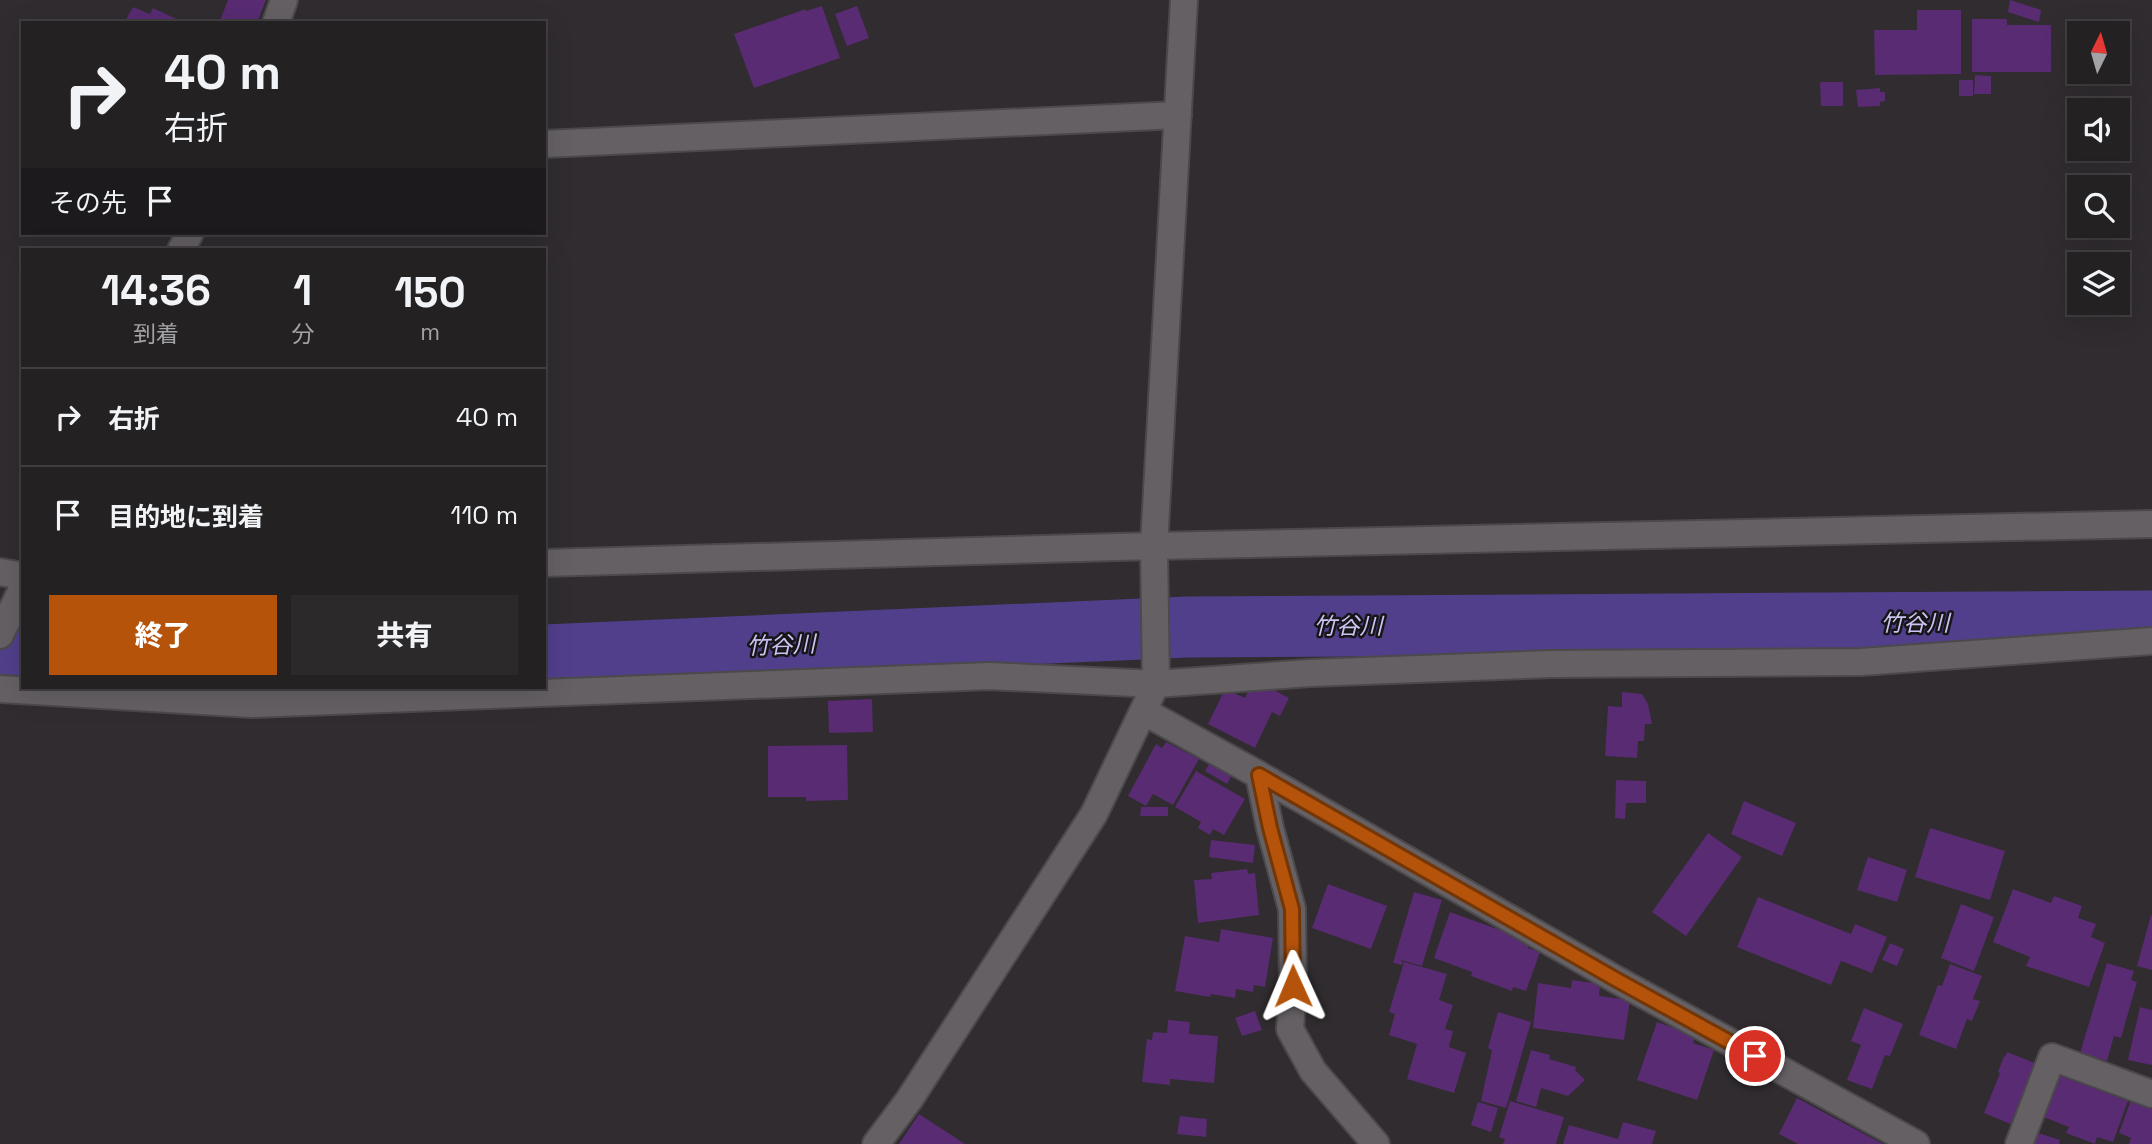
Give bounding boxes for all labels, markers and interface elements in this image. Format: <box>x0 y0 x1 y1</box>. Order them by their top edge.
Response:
north arrow <box>2067 21 2130 84</box>
map controls <box>2067 21 2130 315</box>
text: 40 m <box>164 41 281 103</box>
icon: right <box>49 49 140 140</box>
button: sound <box>2067 98 2130 161</box>
text: 右折 <box>164 108 228 148</box>
button: search <box>2067 175 2130 238</box>
icon: arrive <box>141 182 179 220</box>
text: その先 <box>49 186 127 220</box>
button: layers <box>2067 252 2130 315</box>
text: 14:36 <box>101 264 211 317</box>
text: 1 <box>293 264 312 317</box>
text: 150 <box>394 266 466 319</box>
text: m <box>420 317 440 347</box>
text: 到着 <box>133 319 179 349</box>
text: 分 <box>291 319 314 349</box>
icon: right <box>49 398 87 436</box>
text: 40 m <box>456 400 518 434</box>
text: 右折 <box>108 402 160 436</box>
icon: arrive <box>49 496 87 534</box>
text: 110 m <box>451 498 518 532</box>
text: 目的地に到着 <box>108 500 264 534</box>
button: 終了 <box>49 595 277 675</box>
button: 共有 <box>291 595 518 675</box>
water label: 竹谷川 <box>1881 608 1953 638</box>
water label: 竹谷川 <box>1314 611 1386 641</box>
water label: 竹谷川 <box>746 629 819 661</box>
position arrow <box>1256 949 1330 1023</box>
pin <box>1725 1026 1785 1086</box>
icon: arrive <box>1736 1037 1774 1075</box>

